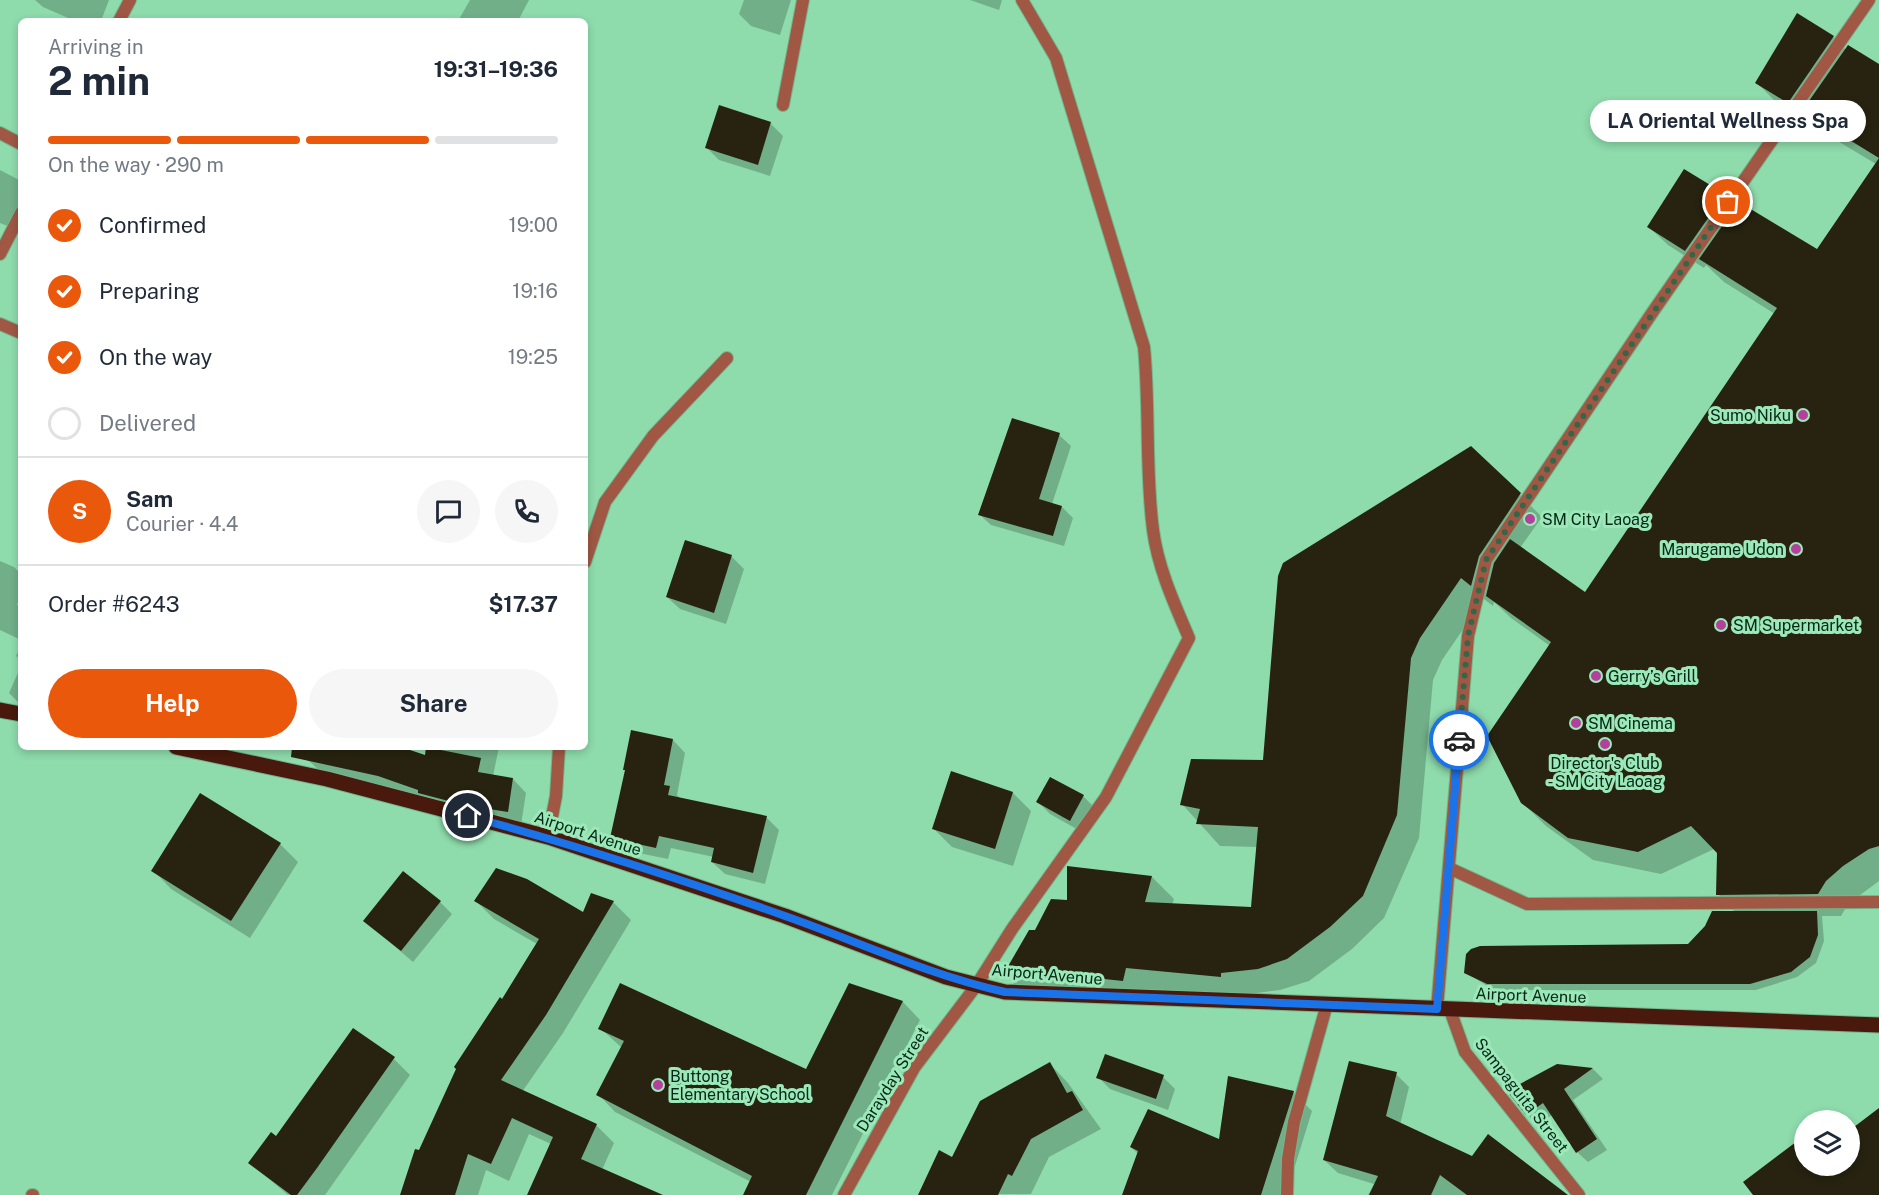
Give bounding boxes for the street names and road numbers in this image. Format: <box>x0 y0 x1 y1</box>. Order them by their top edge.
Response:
street label: Airport Avenue <box>532 807 644 860</box>
street label: Airport Avenue <box>991 960 1103 989</box>
street label: Airport Avenue <box>1475 984 1587 1007</box>
street label: Darayday Street <box>853 1023 932 1135</box>
street label: Sampaguita Street <box>1471 1034 1572 1156</box>

